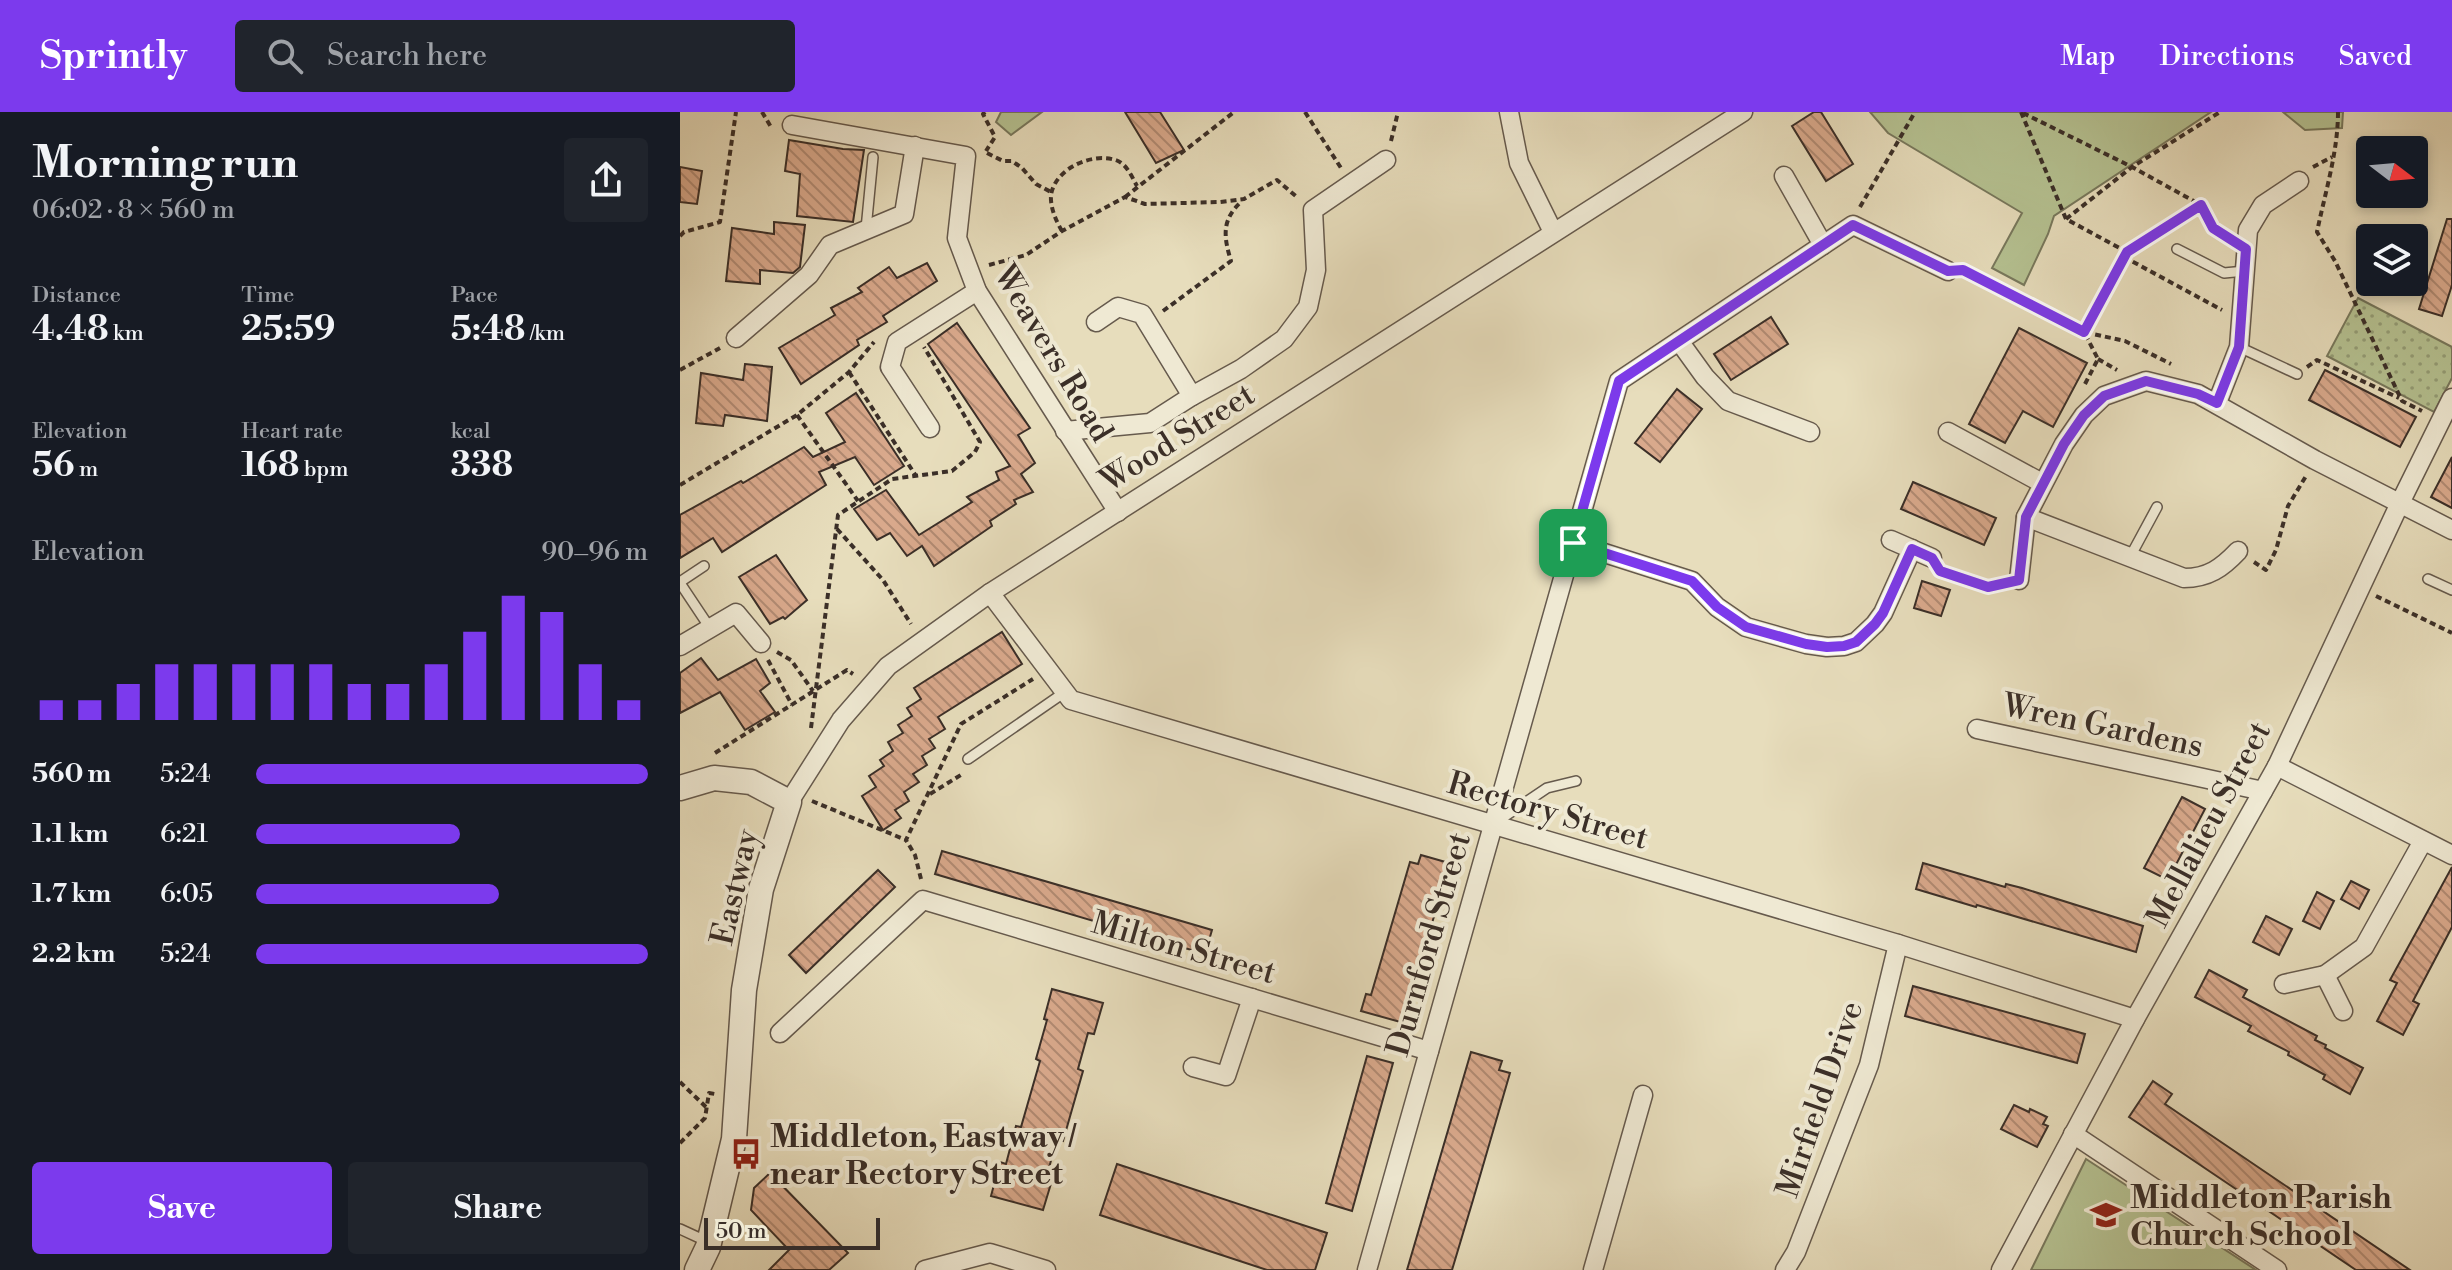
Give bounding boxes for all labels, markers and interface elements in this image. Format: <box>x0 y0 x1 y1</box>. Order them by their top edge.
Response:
search box <box>235 20 795 92</box>
text: Sprintly <box>40 33 187 80</box>
icon: search <box>263 34 307 78</box>
text: Search here <box>327 37 487 75</box>
text: Map <box>2060 39 2115 74</box>
text: Directions <box>2159 39 2294 74</box>
text: Saved <box>2338 39 2412 74</box>
text: Morning run <box>32 136 298 191</box>
north arrow <box>2356 136 2428 208</box>
map controls <box>2356 136 2428 296</box>
button: share <box>564 138 648 222</box>
text: 06:02 · 8 × 560 m <box>32 194 235 226</box>
button: layers <box>2356 224 2428 296</box>
street label: Weavers Road <box>984 257 1122 449</box>
text: Distance <box>32 282 121 309</box>
text: Time <box>241 282 294 309</box>
text: Pace <box>451 282 498 309</box>
text: 4.48 <box>32 309 109 351</box>
text: 25:59 <box>241 309 335 351</box>
text: 5:48 <box>451 309 526 351</box>
text: km <box>109 320 144 347</box>
text: /km <box>526 320 565 347</box>
street label: Wood Street <box>1092 375 1262 502</box>
text: Elevation <box>32 418 127 445</box>
text: Heart rate <box>241 418 343 445</box>
text: kcal <box>451 418 491 445</box>
text: 56 <box>32 445 75 487</box>
text: 168 <box>241 445 300 487</box>
text: 338 <box>451 445 513 487</box>
text: m <box>75 456 98 483</box>
text: bpm <box>300 456 349 483</box>
pin <box>1539 509 1607 577</box>
icon: arrive <box>1551 521 1595 565</box>
text: Elevation <box>32 536 145 568</box>
text: 90–96 m <box>541 536 648 568</box>
street label: Wren Gardens <box>1998 685 2207 767</box>
street label: Mellalieu Street <box>2138 715 2280 934</box>
text: 560 m <box>32 758 111 790</box>
text: 5:24 <box>160 758 211 790</box>
street label: Rectory Street <box>1443 763 1653 859</box>
text: 1.1 km <box>32 818 108 850</box>
text: 6:21 <box>160 818 208 850</box>
street label: Eastway <box>702 825 768 949</box>
street label: Durnford Street <box>1378 828 1480 1061</box>
text: 1.7 km <box>32 878 111 910</box>
text: 6:05 <box>160 878 213 910</box>
street label: Milton Street <box>1087 903 1280 993</box>
text: 2.2 km <box>32 938 116 970</box>
text: 5:24 <box>160 938 211 970</box>
street label: Mirfield Drive <box>1768 996 1872 1203</box>
place label: Middleton, Eastway / near Rectory Street <box>770 1117 1077 1194</box>
bus stop icon: Middleton, Eastway / near Rectory Street <box>729 1137 763 1171</box>
button: Save <box>32 1162 332 1254</box>
button: Share <box>348 1162 648 1254</box>
place label: Middleton Parish Church School <box>2130 1178 2392 1255</box>
school or university icon: Middleton Parish Church School <box>2089 1198 2123 1232</box>
scale bar <box>704 1214 880 1250</box>
text: 50 m <box>716 1218 767 1245</box>

